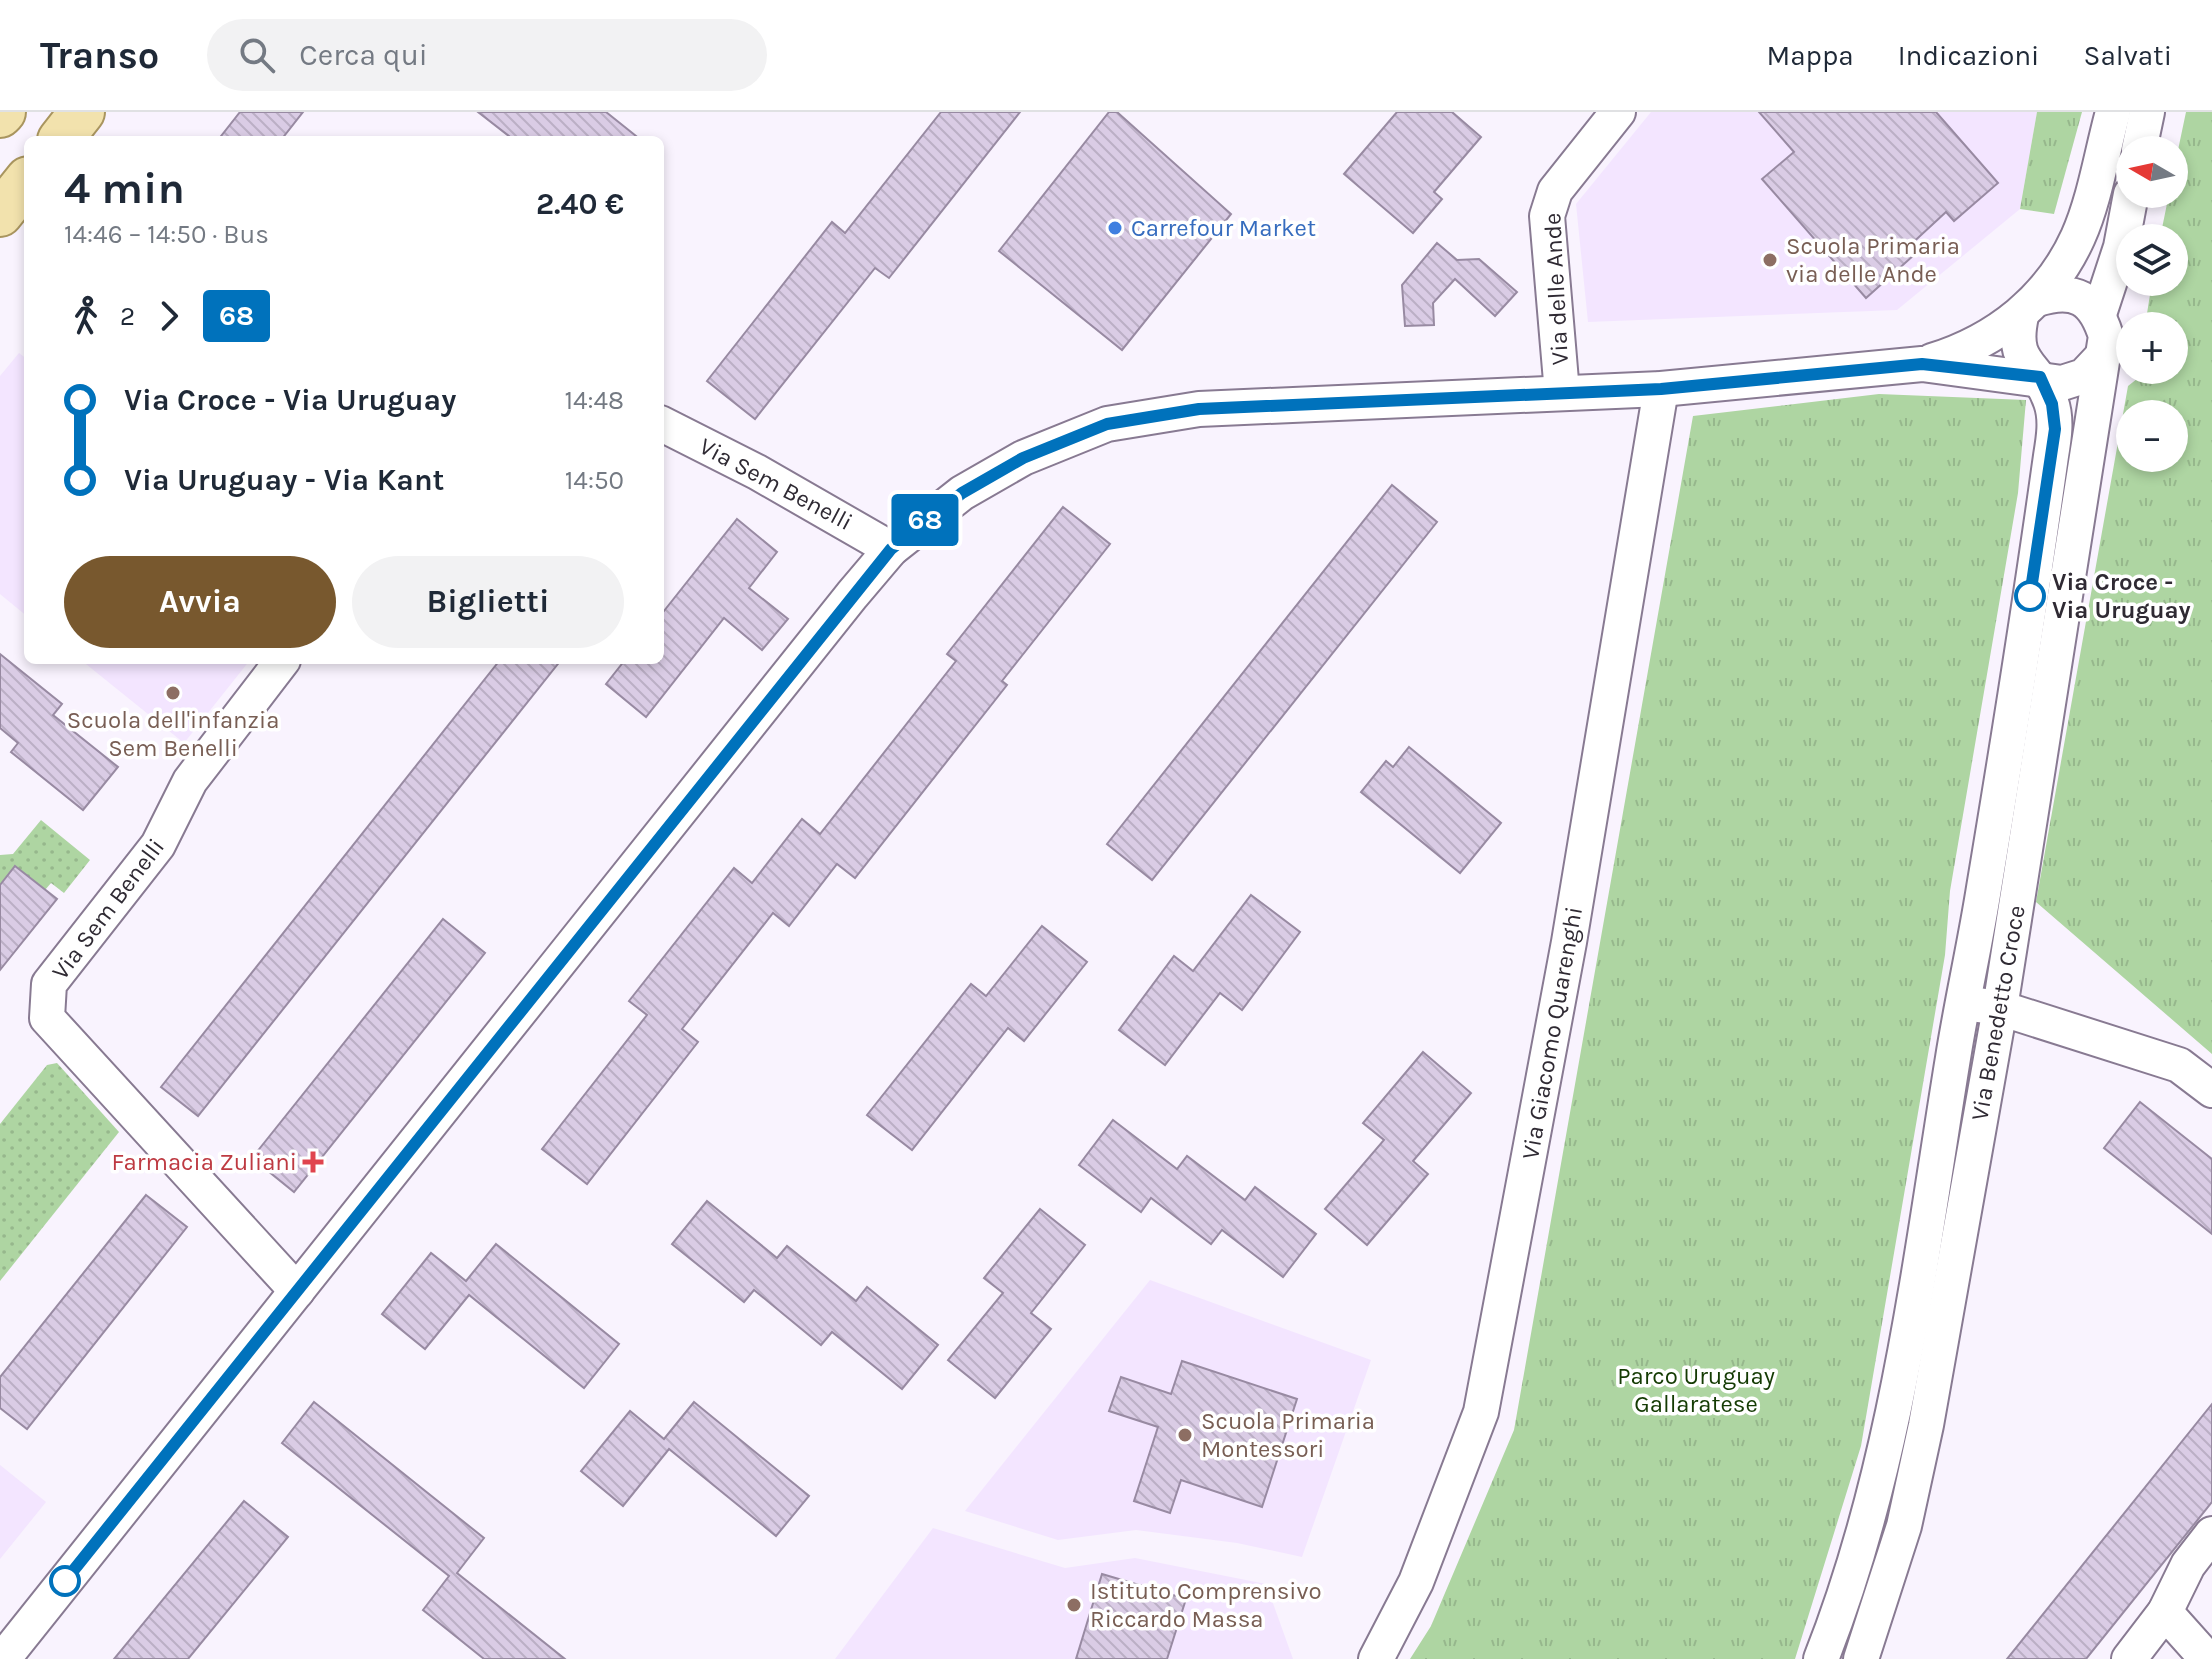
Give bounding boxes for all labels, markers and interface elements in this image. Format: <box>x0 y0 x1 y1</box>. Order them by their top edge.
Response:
search box <box>207 19 767 91</box>
text: Transo <box>40 33 159 78</box>
icon: search <box>235 33 279 77</box>
text: Cerca qui <box>299 37 428 73</box>
text: Mappa <box>1766 39 1854 72</box>
text: Indicazioni <box>1898 39 2039 72</box>
text: Salvati <box>2083 39 2172 72</box>
north arrow <box>2116 136 2188 208</box>
map controls <box>2116 136 2188 472</box>
text: 4 min <box>64 163 185 214</box>
text: 2.40 € <box>536 186 624 222</box>
street label: Via delle Ande <box>1538 212 1574 366</box>
place label: Carrefour Market <box>1131 214 1316 242</box>
text: 14:46 – 14:50 · Bus <box>64 219 269 250</box>
marker: Carrefour Market <box>1106 219 1124 237</box>
button: layers <box>2116 224 2188 296</box>
place label: Scuola Primaria via delle Ande <box>1786 232 1960 288</box>
marker: Scuola Primaria via delle Ande <box>1761 251 1779 269</box>
icon: walk <box>64 294 108 338</box>
icon: forward <box>147 294 191 338</box>
text: 68 <box>219 299 254 332</box>
text: 2 <box>120 301 135 332</box>
button: + <box>2116 312 2188 384</box>
text: Via Croce - Via Uruguay <box>124 382 456 418</box>
text: 14:48 <box>564 385 624 416</box>
button: − <box>2116 400 2188 472</box>
street label: Via Sem Benelli <box>695 432 857 536</box>
text: Via Uruguay - Via Kant <box>124 462 444 498</box>
text: 14:50 <box>565 465 624 496</box>
line badge: 68 <box>889 494 961 546</box>
text: 68 <box>907 503 943 536</box>
button: Avvia <box>64 556 336 648</box>
button: Biglietti <box>352 556 624 648</box>
place label: Via Croce - Via Uruguay <box>2052 568 2191 624</box>
marker: Via Croce - Via Uruguay <box>2015 581 2045 611</box>
marker: Scuola dell'infanzia Sem Benelli <box>164 684 182 702</box>
place label: Scuola dell'infanzia Sem Benelli <box>67 706 279 762</box>
street label: Via Sem Benelli <box>46 833 170 985</box>
street label: Via Benedetto Croce <box>1965 903 2031 1123</box>
street label: Via Giacomo Quarenghi <box>1516 904 1588 1162</box>
place label: Farmacia Zuliani <box>112 1148 297 1176</box>
marker: Farmacia Zuliani <box>304 1153 322 1171</box>
park label: Parco Uruguay Gallaratese <box>1617 1362 1775 1418</box>
place label: Scuola Primaria Montessori <box>1201 1407 1375 1463</box>
marker: Scuola Primaria Montessori <box>1176 1426 1194 1444</box>
unlabelled marker <box>50 1566 80 1596</box>
place label: Istituto Comprensivo Riccardo Massa <box>1090 1577 1322 1633</box>
marker: Istituto Comprensivo Riccardo Massa <box>1065 1596 1083 1614</box>

